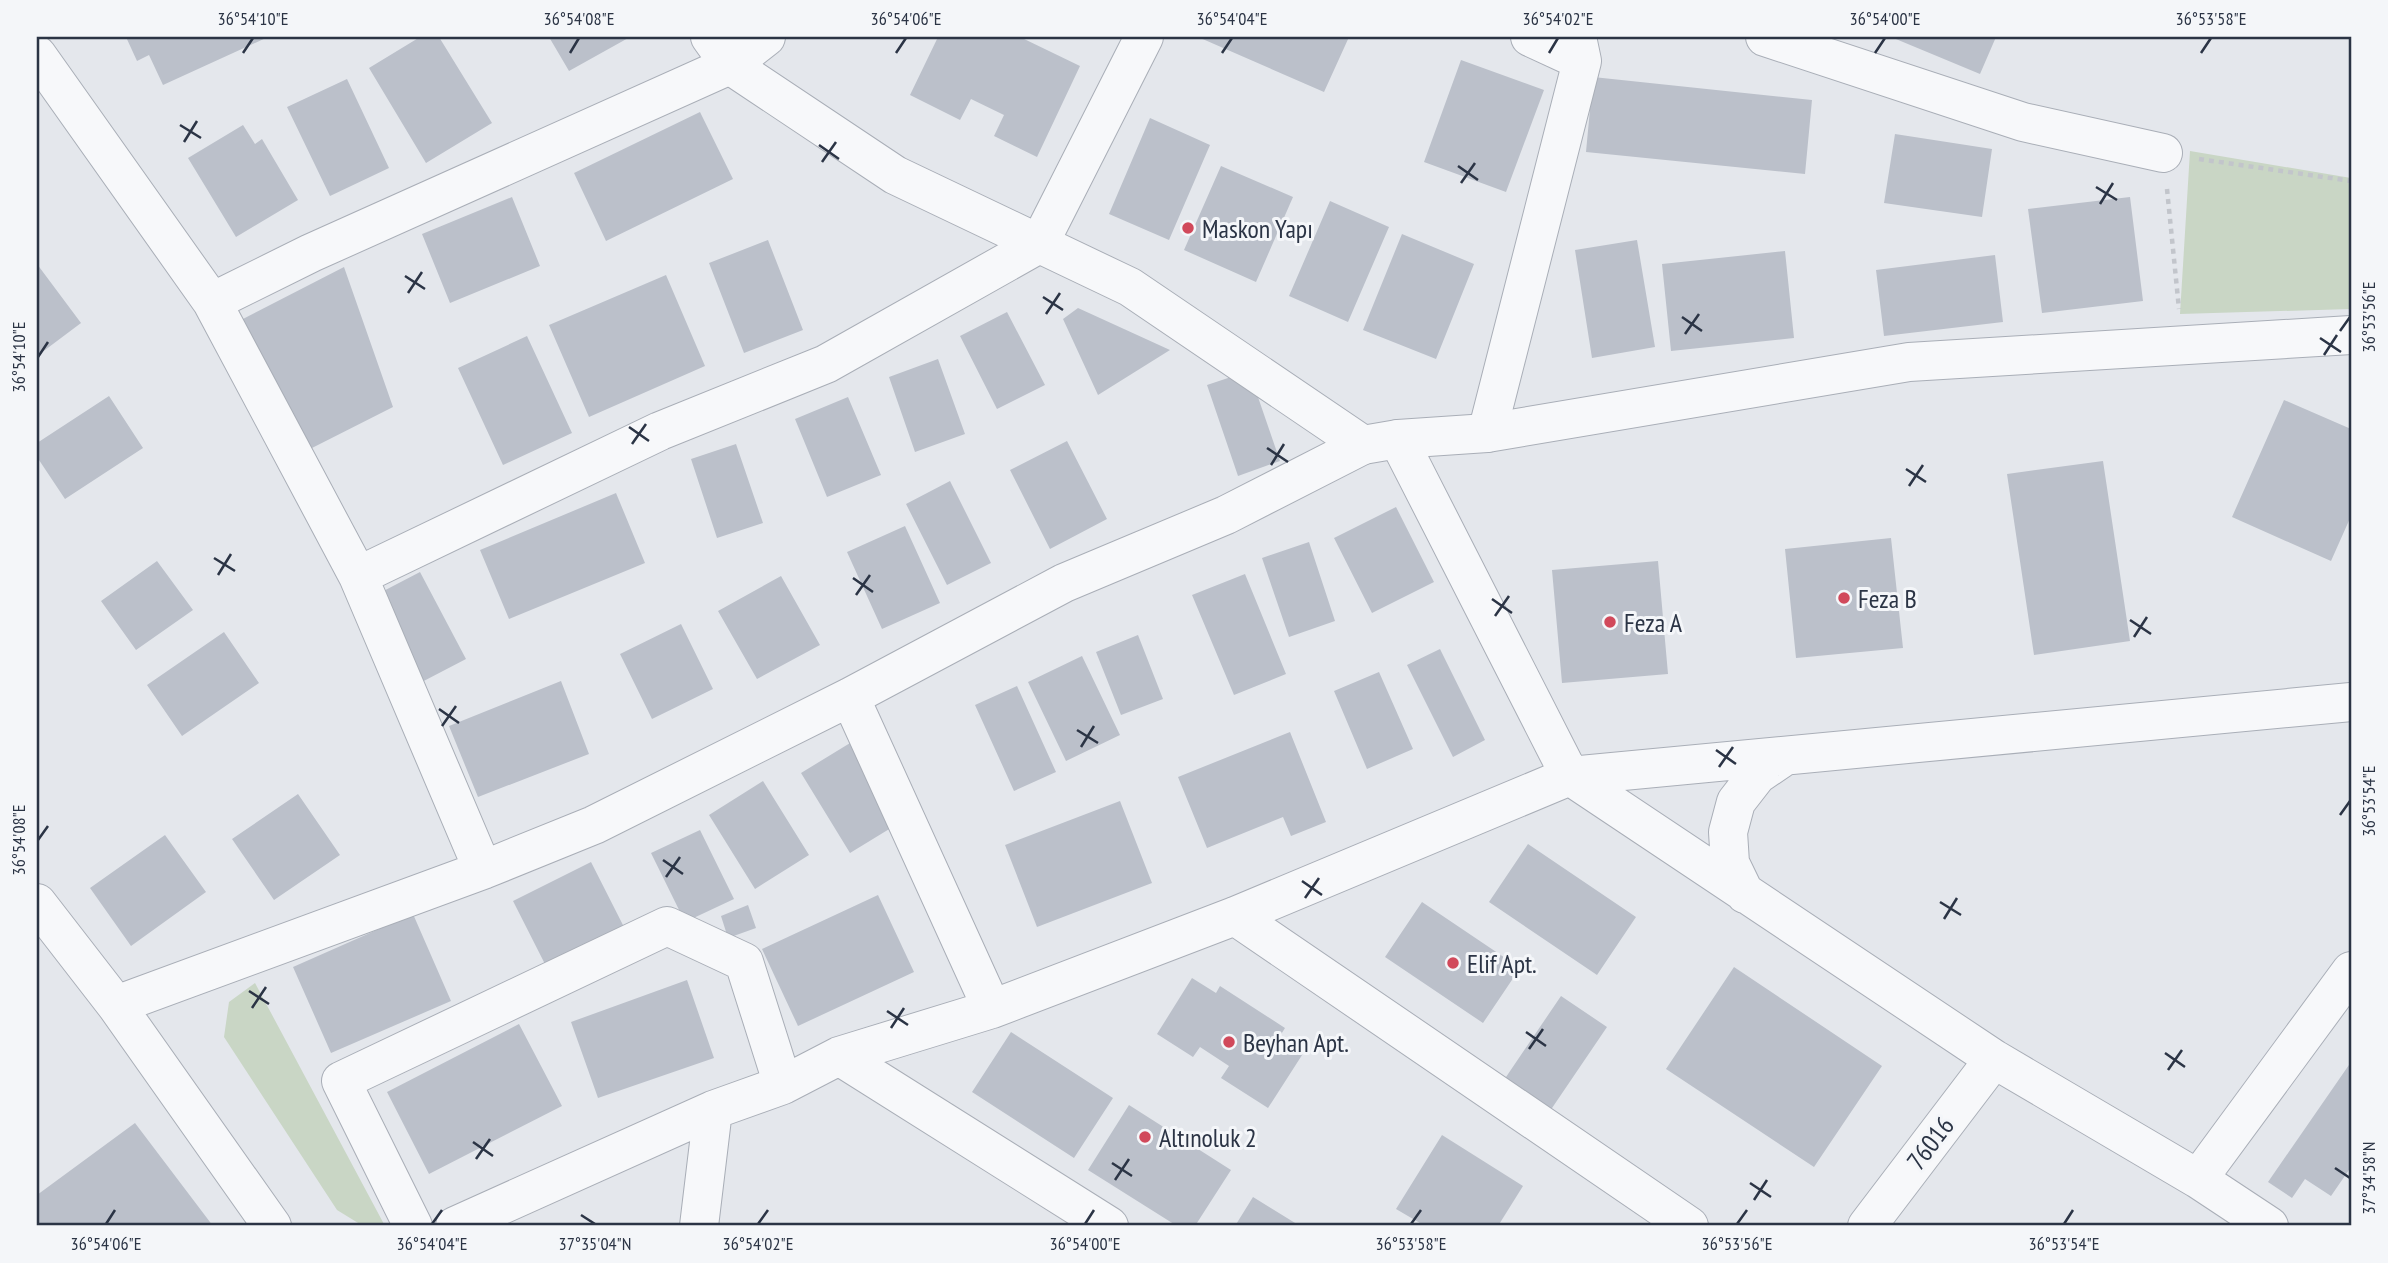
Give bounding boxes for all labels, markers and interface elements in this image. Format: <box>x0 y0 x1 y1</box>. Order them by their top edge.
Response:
text: 36°54'10"E <box>218 7 288 30</box>
text: 36°54'08"E <box>544 7 614 30</box>
text: 36°54'06"E <box>871 7 941 30</box>
text: 36°54'04"E <box>1197 7 1267 30</box>
text: 36°54'02"E <box>1523 7 1593 30</box>
text: 36°54'00"E <box>1850 7 1920 30</box>
text: 36°53'58"E <box>2176 7 2246 30</box>
place label: Maskon Yapı <box>1202 212 1313 245</box>
marker: Maskon Yapı <box>1180 220 1196 236</box>
text: 36°53'56"E <box>2357 282 2380 352</box>
text: 36°54'10"E <box>7 322 30 392</box>
place label: Feza B <box>1858 582 1917 615</box>
marker: Feza B <box>1836 590 1852 606</box>
place label: Feza A <box>1624 606 1683 639</box>
marker: Feza A <box>1602 614 1618 630</box>
text: 36°53'54"E <box>2357 766 2380 836</box>
text: 36°54'08"E <box>7 805 30 875</box>
place label: Elif Apt. <box>1467 947 1537 980</box>
marker: Elif Apt. <box>1445 955 1461 971</box>
place label: Beyhan Apt. <box>1243 1026 1349 1059</box>
marker: Beyhan Apt. <box>1221 1034 1237 1050</box>
street label: 76016 <box>1899 1110 1961 1176</box>
place label: Altınoluk 2 <box>1159 1121 1257 1154</box>
marker: Altınoluk 2 <box>1137 1129 1153 1145</box>
text: 37°34'58"N <box>2357 1142 2380 1214</box>
text: 36°54'06"E <box>71 1232 141 1255</box>
text: 36°54'04"E <box>397 1232 467 1255</box>
text: 37°35'04"N <box>559 1232 631 1255</box>
text: 36°54'02"E <box>723 1232 793 1255</box>
text: 36°54'00"E <box>1050 1232 1120 1255</box>
text: 36°53'58"E <box>1376 1232 1446 1255</box>
text: 36°53'56"E <box>1702 1232 1772 1255</box>
text: 36°53'54"E <box>2029 1232 2099 1255</box>

